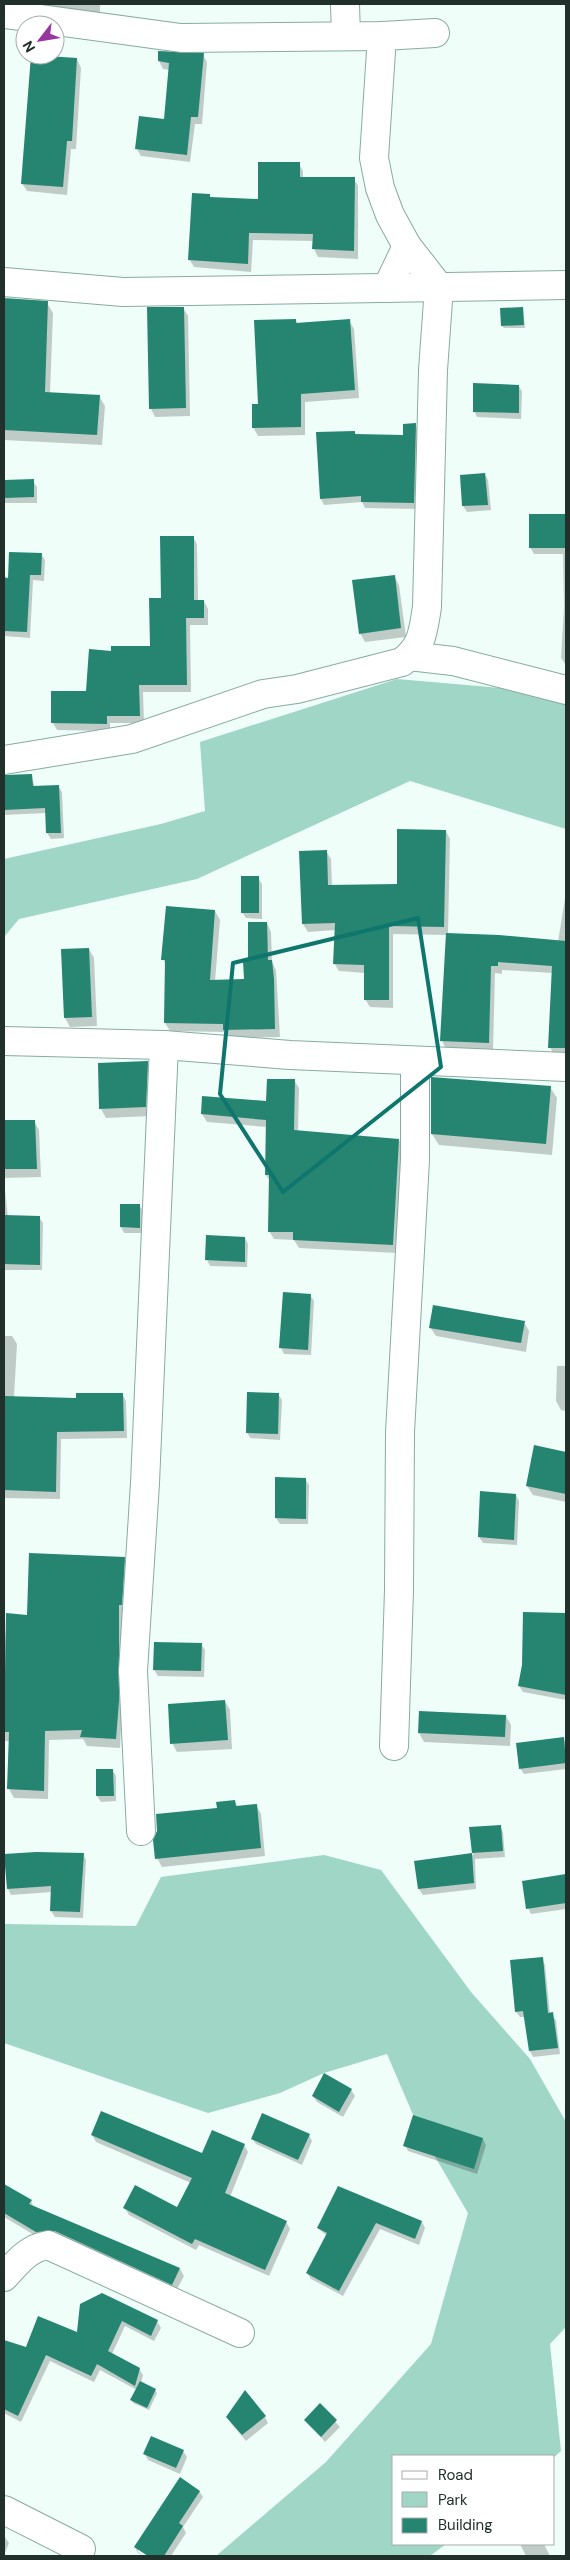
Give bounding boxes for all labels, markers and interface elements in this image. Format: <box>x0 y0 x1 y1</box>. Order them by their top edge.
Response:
north arrow <box>15 15 65 65</box>
text: N <box>19 38 39 56</box>
legend <box>392 2455 555 2545</box>
text: Road <box>438 2465 473 2485</box>
text: Park <box>438 2490 468 2510</box>
text: Building <box>438 2515 493 2535</box>

